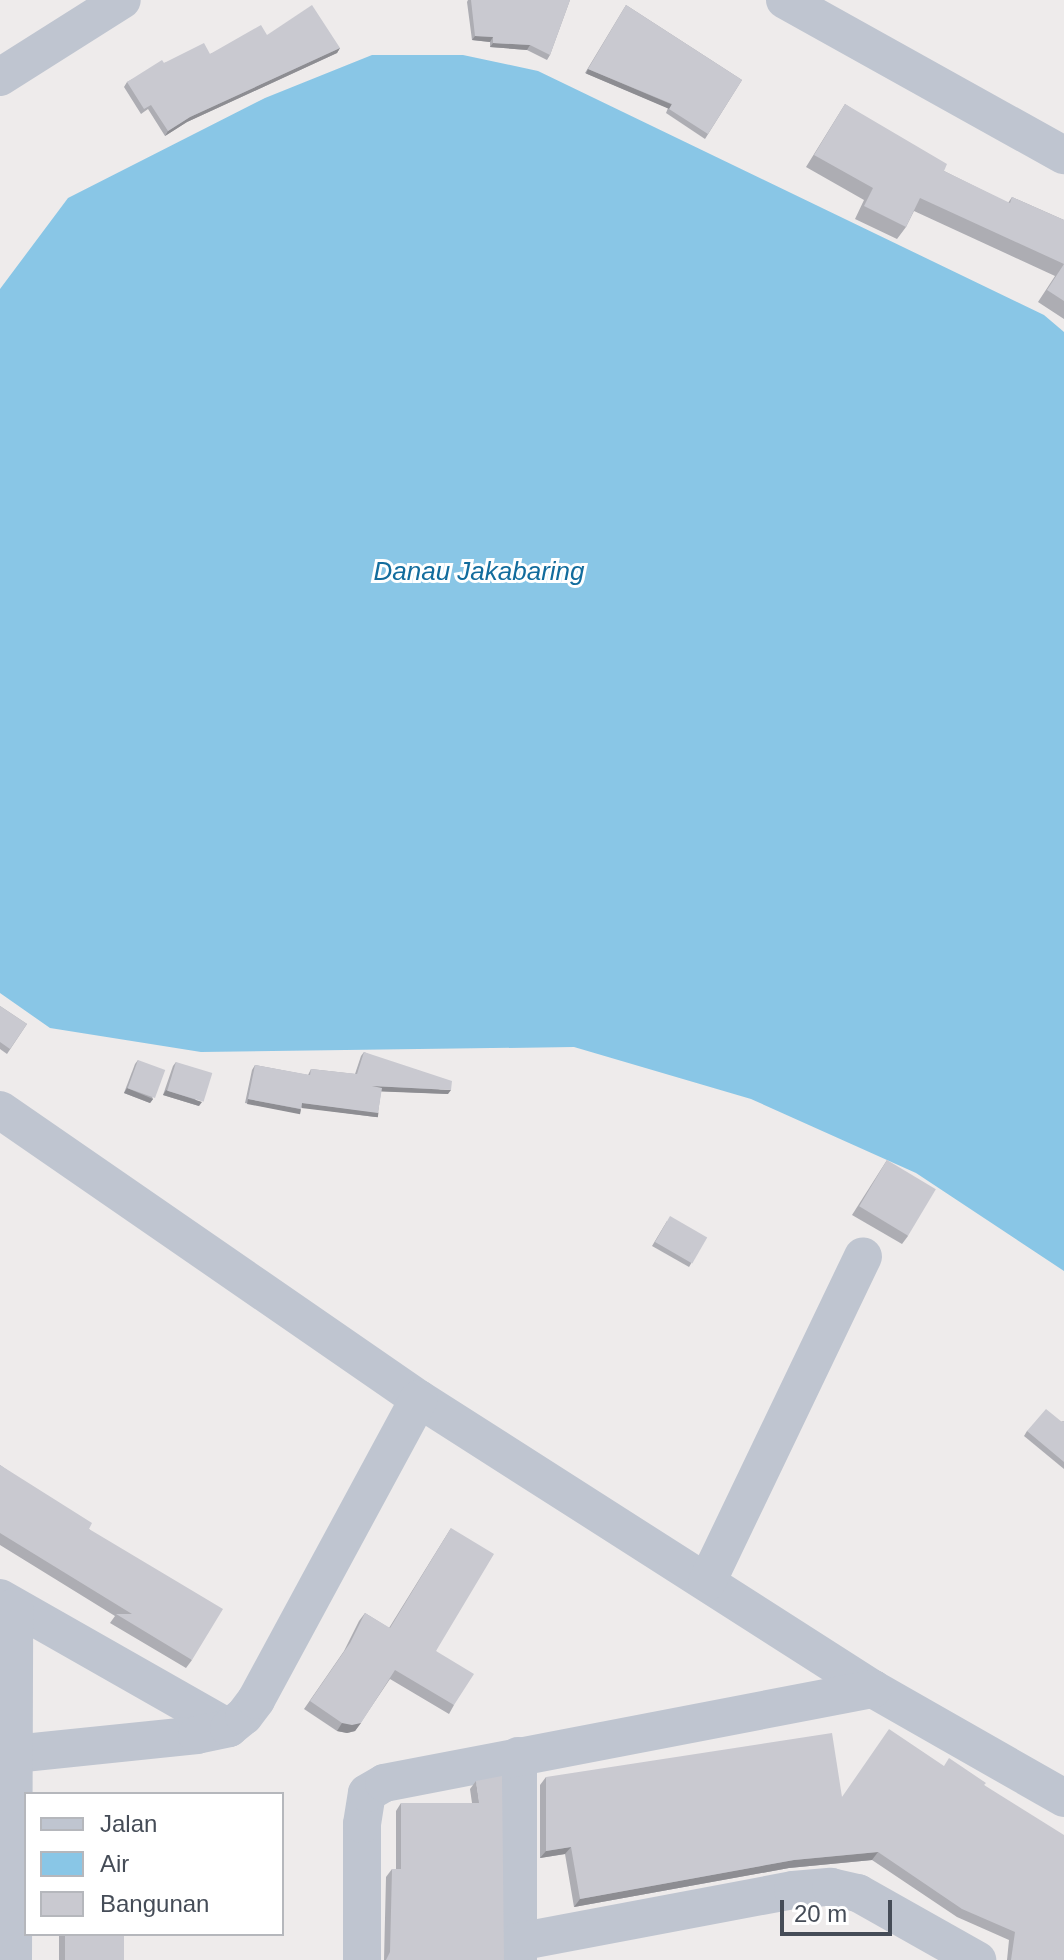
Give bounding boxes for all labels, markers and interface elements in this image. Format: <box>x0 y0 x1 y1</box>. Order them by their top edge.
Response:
water label: Danau Jakabaring <box>373 556 585 588</box>
legend <box>24 1792 284 1936</box>
text: Jalan <box>100 1810 157 1837</box>
text: Air <box>100 1850 129 1877</box>
scale bar <box>784 1884 896 1934</box>
text: Bangunan <box>100 1890 209 1917</box>
text: 20 m <box>794 1900 847 1927</box>

